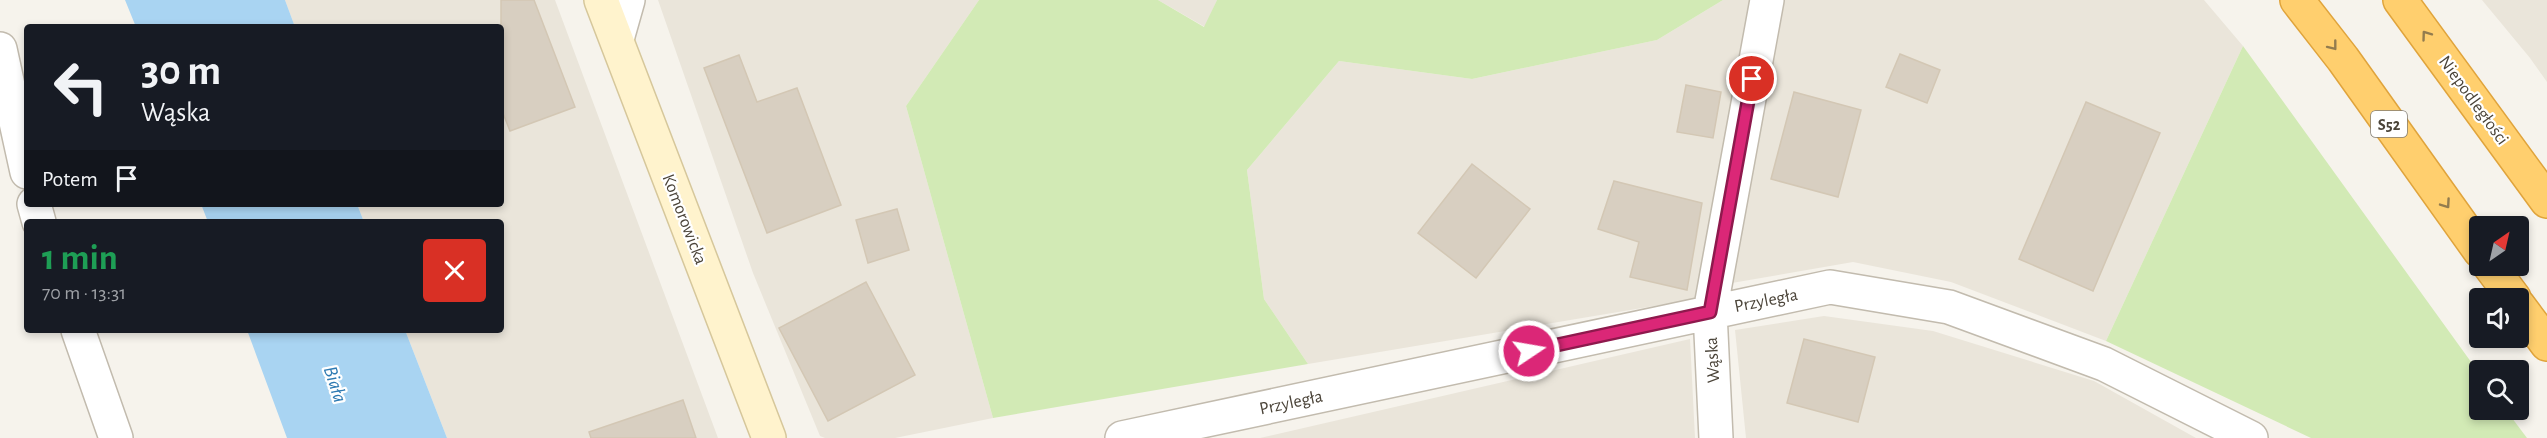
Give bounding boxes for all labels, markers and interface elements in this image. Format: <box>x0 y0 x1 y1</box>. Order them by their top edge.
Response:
one-way arrow <box>2422 31 2433 42</box>
one-way arrow <box>2325 39 2336 50</box>
icon: left <box>42 48 120 126</box>
text: 30 m <box>141 50 221 92</box>
pin <box>1726 53 1777 104</box>
street label: Niepodległości <box>2435 53 2511 148</box>
icon: arrive <box>1735 62 1768 95</box>
text: Wąska <box>141 99 210 126</box>
road number: S52 <box>2371 111 2407 137</box>
icon: arrive <box>110 162 143 195</box>
text: Potem <box>42 168 98 190</box>
street label: Komorowicka <box>659 172 710 267</box>
one-way arrow <box>2439 198 2450 209</box>
north arrow <box>2469 216 2529 276</box>
map controls <box>2469 216 2529 420</box>
button: close <box>423 239 486 302</box>
text: 1 min <box>42 240 118 276</box>
text: 70 m · 13:31 <box>42 283 126 303</box>
street label: Przyległa <box>1733 286 1799 316</box>
button: sound <box>2469 288 2529 348</box>
position arrow <box>1497 319 1561 383</box>
street label: Wąska <box>1703 336 1723 384</box>
button: search <box>2469 360 2529 420</box>
water label: Biała <box>320 364 350 405</box>
street label: Przyległa <box>1258 387 1325 418</box>

